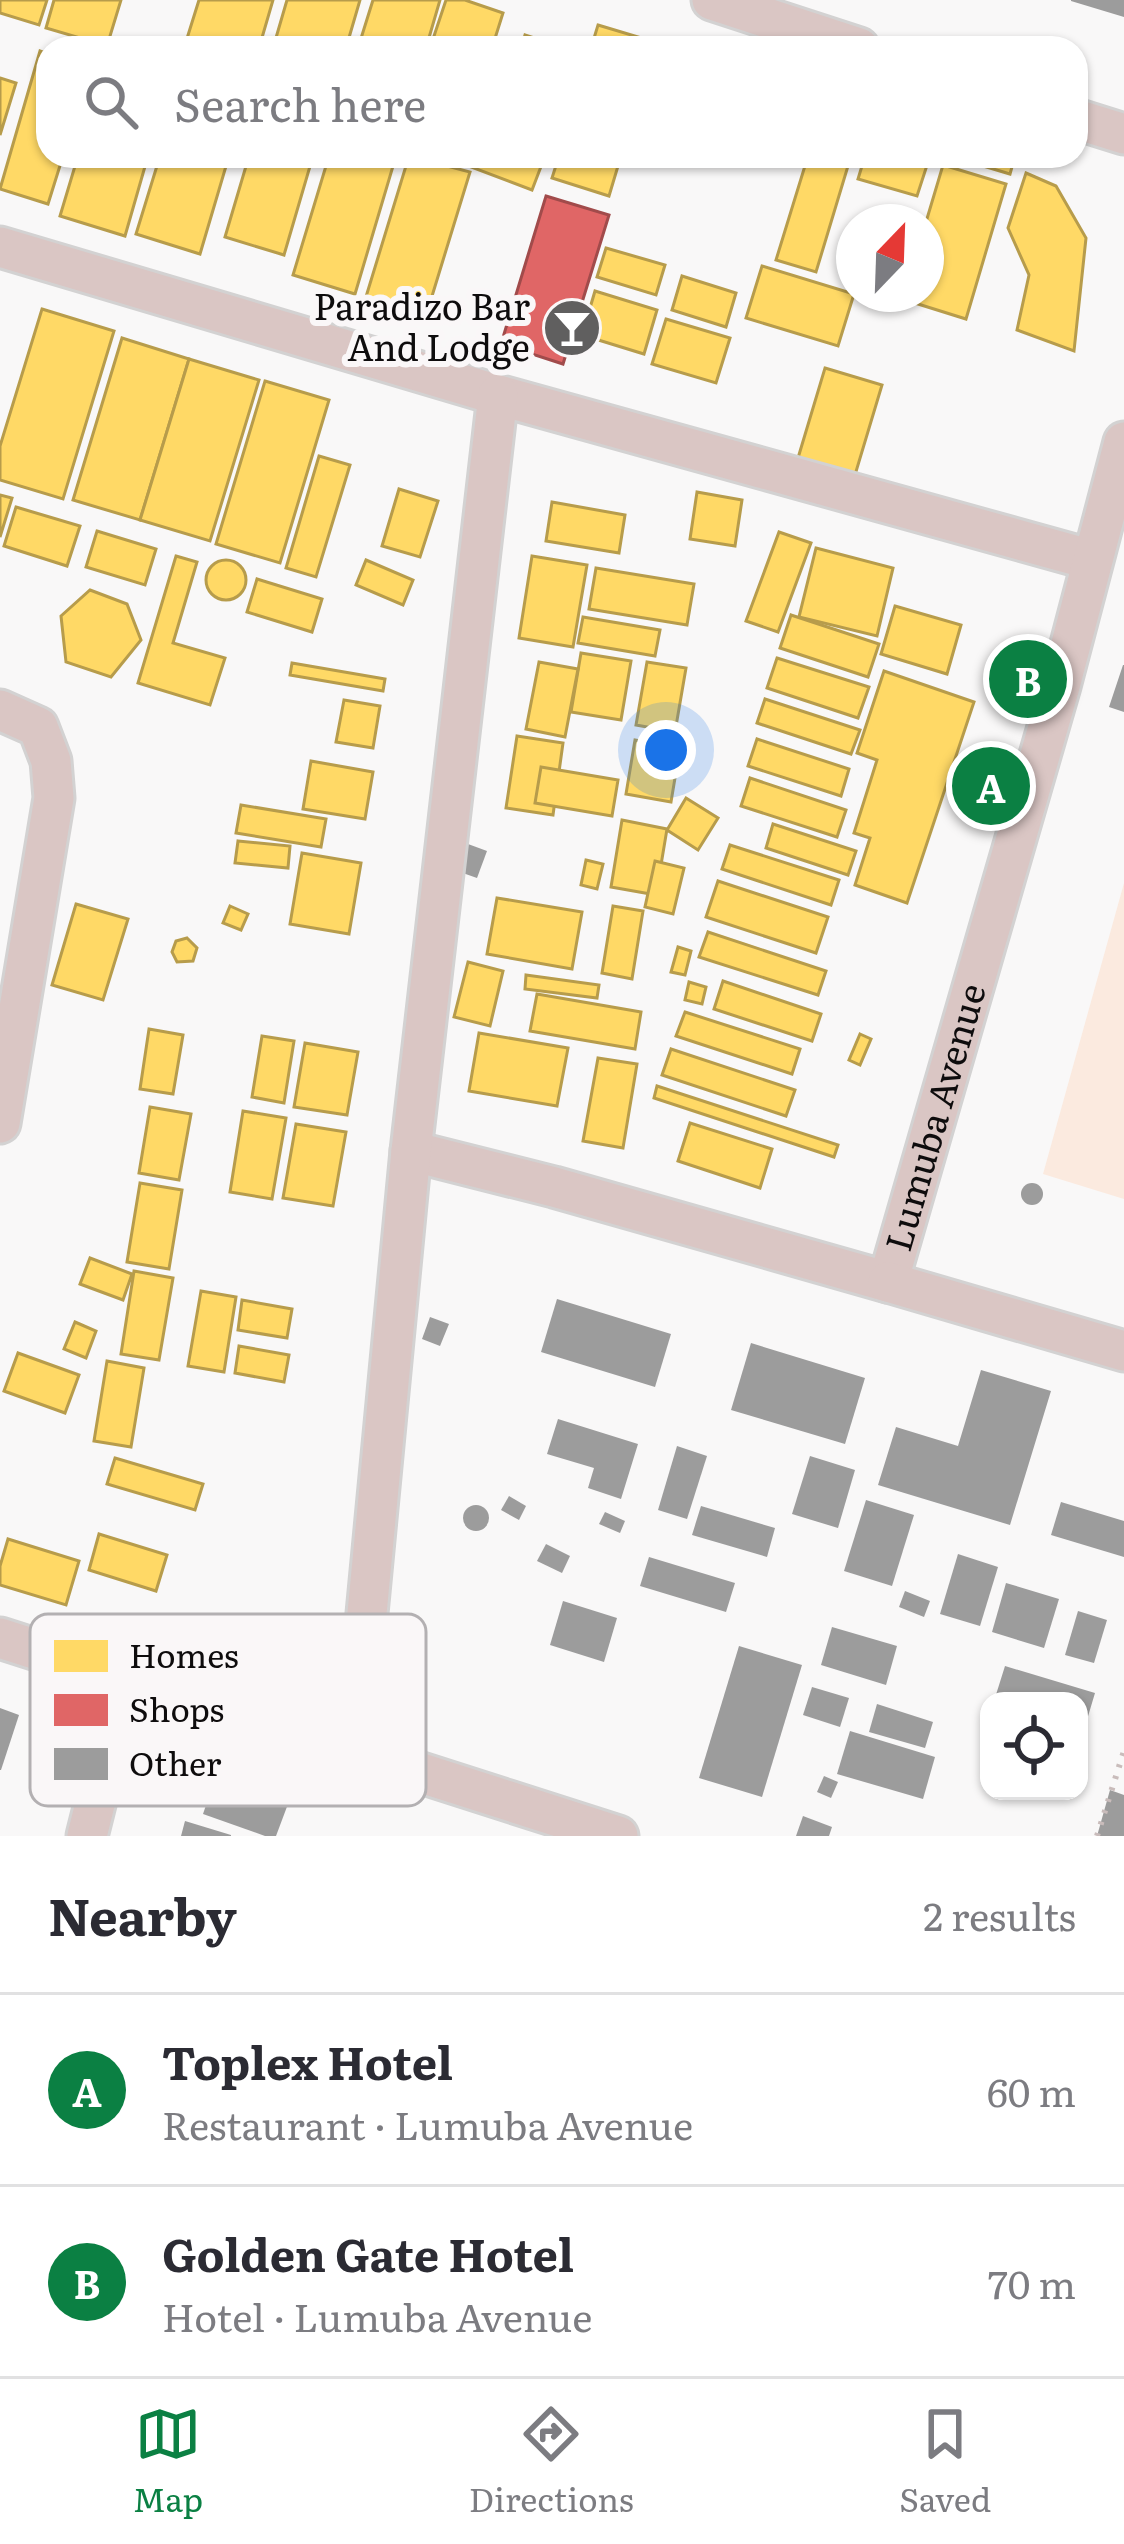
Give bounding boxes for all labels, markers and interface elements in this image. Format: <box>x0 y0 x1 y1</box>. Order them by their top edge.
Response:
search box <box>36 36 1088 168</box>
icon: search <box>78 69 144 135</box>
text: Search here <box>174 69 426 136</box>
north arrow <box>836 204 944 312</box>
place label: Paradizo Bar And Lodge <box>313 278 530 372</box>
bar icon: Paradizo Bar And Lodge <box>541 297 603 359</box>
pin: B <box>989 634 1067 724</box>
your location <box>636 720 696 780</box>
pin: A <box>952 741 1030 831</box>
street label: Lumuba Avenue <box>869 977 997 1257</box>
legend <box>30 1614 426 1806</box>
text: Homes <box>129 1629 239 1678</box>
text: Shops <box>129 1683 224 1732</box>
map controls <box>980 1692 1088 1800</box>
button: locate <box>980 1692 1088 1800</box>
text: Other <box>129 1737 222 1786</box>
text: Nearby <box>48 1876 237 1952</box>
text: 2 results <box>923 1885 1076 1943</box>
text: Toplex Hotel <box>162 2027 453 2094</box>
text: A <box>72 2061 102 2119</box>
text: 60 m <box>987 2061 1076 2119</box>
text: Restaurant · Lumuba Avenue <box>162 2094 693 2152</box>
text: Golden Gate Hotel <box>162 2219 574 2286</box>
text: B <box>74 2253 100 2311</box>
text: 70 m <box>988 2253 1076 2311</box>
text: Hotel · Lumuba Avenue <box>162 2286 592 2344</box>
tab: Map <box>133 2401 203 2522</box>
tab: Directions <box>469 2401 634 2522</box>
tab: Saved <box>899 2401 991 2522</box>

